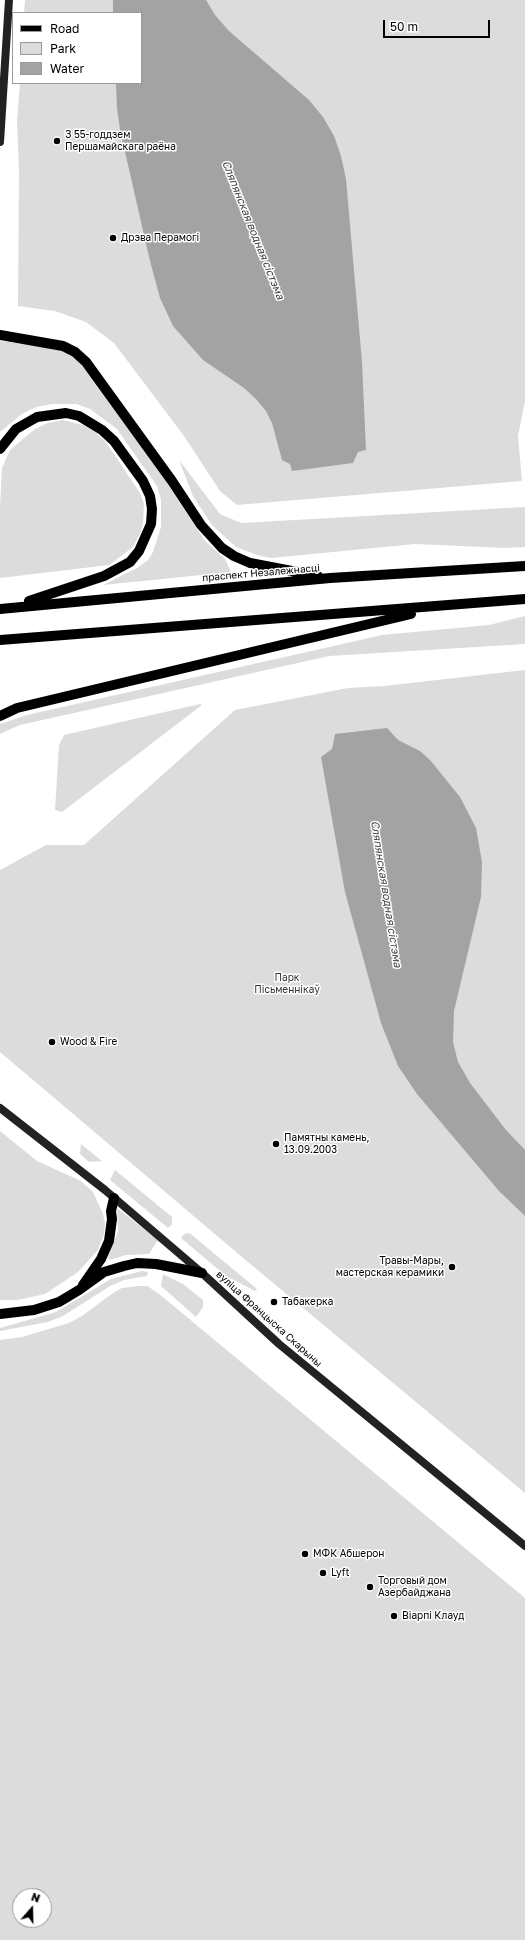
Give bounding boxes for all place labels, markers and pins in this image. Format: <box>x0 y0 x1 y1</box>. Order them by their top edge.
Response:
place label: З 55-годдзем Першамайскага раёна <box>65 129 176 152</box>
marker: З 55-годдзем Першамайскага раёна <box>52 136 62 146</box>
place label: Дрэва Перамогі <box>121 232 199 244</box>
marker: Дрэва Перамогі <box>108 233 118 243</box>
place label: Wood & Fire <box>60 1036 117 1048</box>
marker: Wood & Fire <box>47 1037 57 1047</box>
place label: Памятны камень, 13.09.2003 <box>284 1132 369 1156</box>
marker: Памятны камень, 13.09.2003 <box>271 1139 281 1149</box>
place label: Травы-Мары, мастерская керамики <box>336 1255 444 1278</box>
marker: Травы-Мары, мастерская керамики <box>447 1262 457 1272</box>
place label: Табакерка <box>282 1296 333 1308</box>
marker: Табакерка <box>269 1297 279 1307</box>
place label: МФК Абшерон <box>313 1548 384 1560</box>
marker: МФК Абшерон <box>300 1549 310 1559</box>
place label: Lyft <box>331 1567 349 1579</box>
marker: Lyft <box>318 1568 328 1578</box>
place label: Торговый дом Азербайджана <box>378 1575 451 1598</box>
marker: Торговый дом Азербайджана <box>365 1582 375 1592</box>
place label: Віарпі Клауд <box>402 1610 464 1622</box>
marker: Віарпі Клауд <box>389 1611 399 1621</box>

